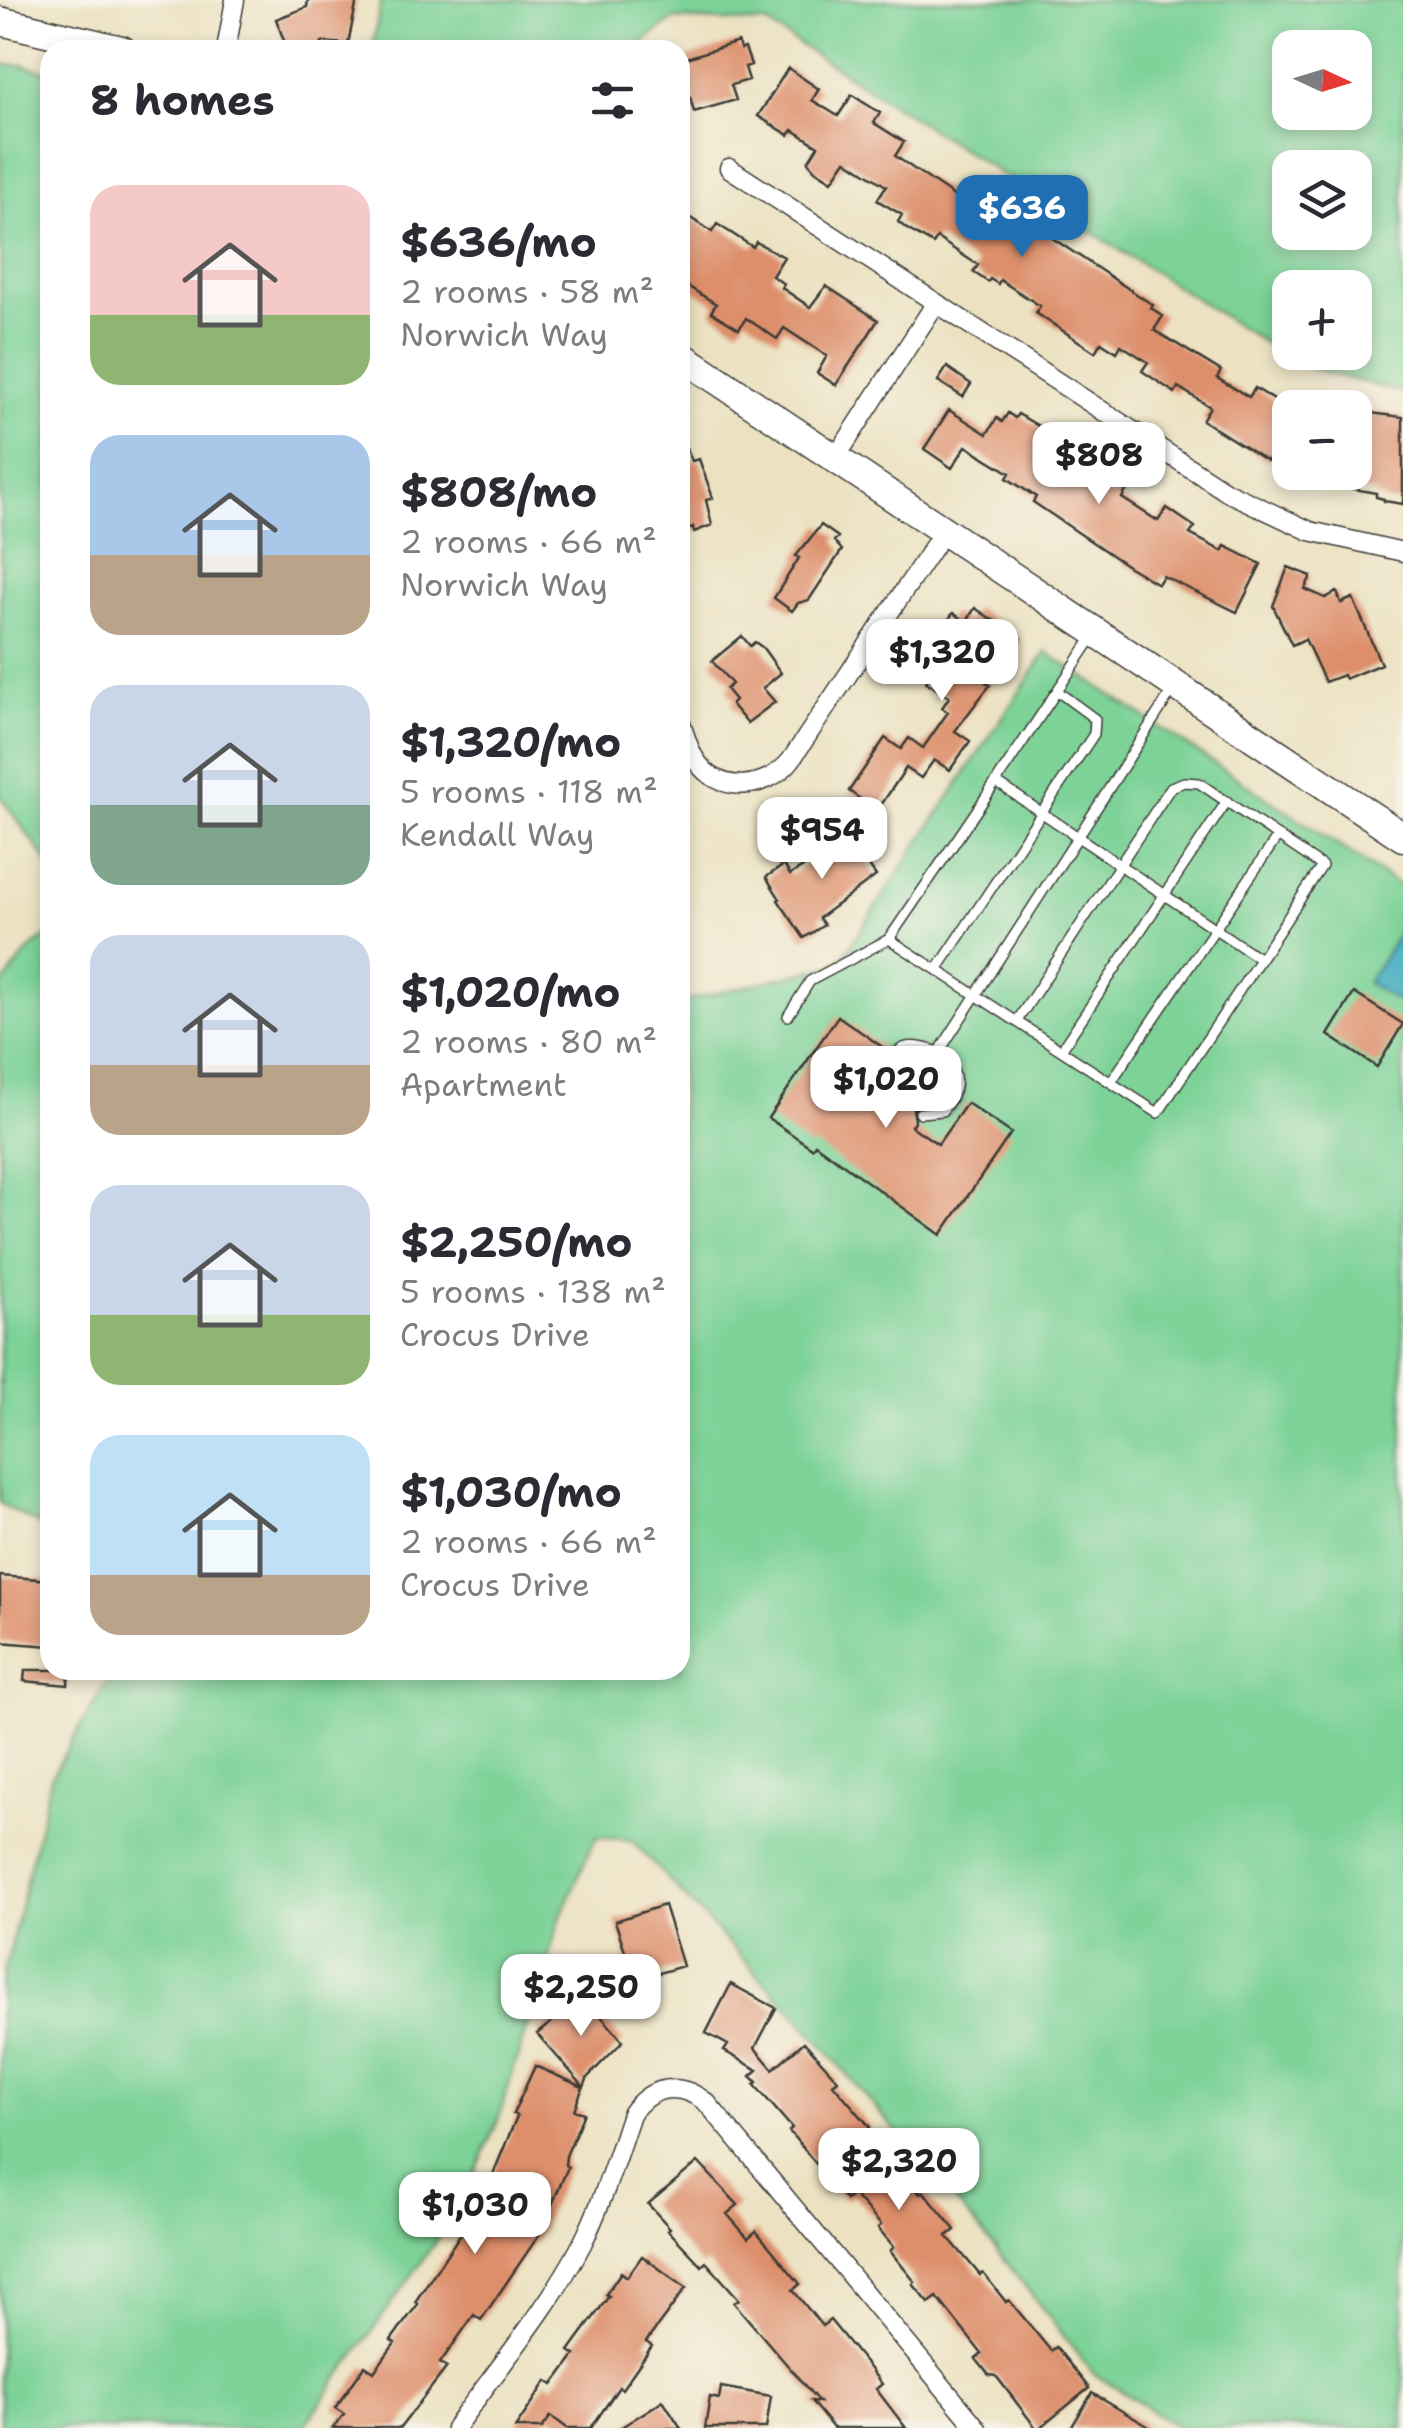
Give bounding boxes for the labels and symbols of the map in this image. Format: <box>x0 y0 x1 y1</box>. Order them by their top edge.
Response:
north arrow <box>1272 30 1372 130</box>
pin: $636 <box>963 175 1081 260</box>
pin: $808 <box>1040 422 1158 507</box>
pin: $1,320 <box>861 619 1023 704</box>
pin: $954 <box>763 797 881 882</box>
pin: $1,020 <box>805 1046 967 1131</box>
pin: $2,250 <box>500 1954 662 2039</box>
pin: $2,320 <box>818 2128 980 2213</box>
pin: $1,030 <box>394 2172 556 2257</box>

